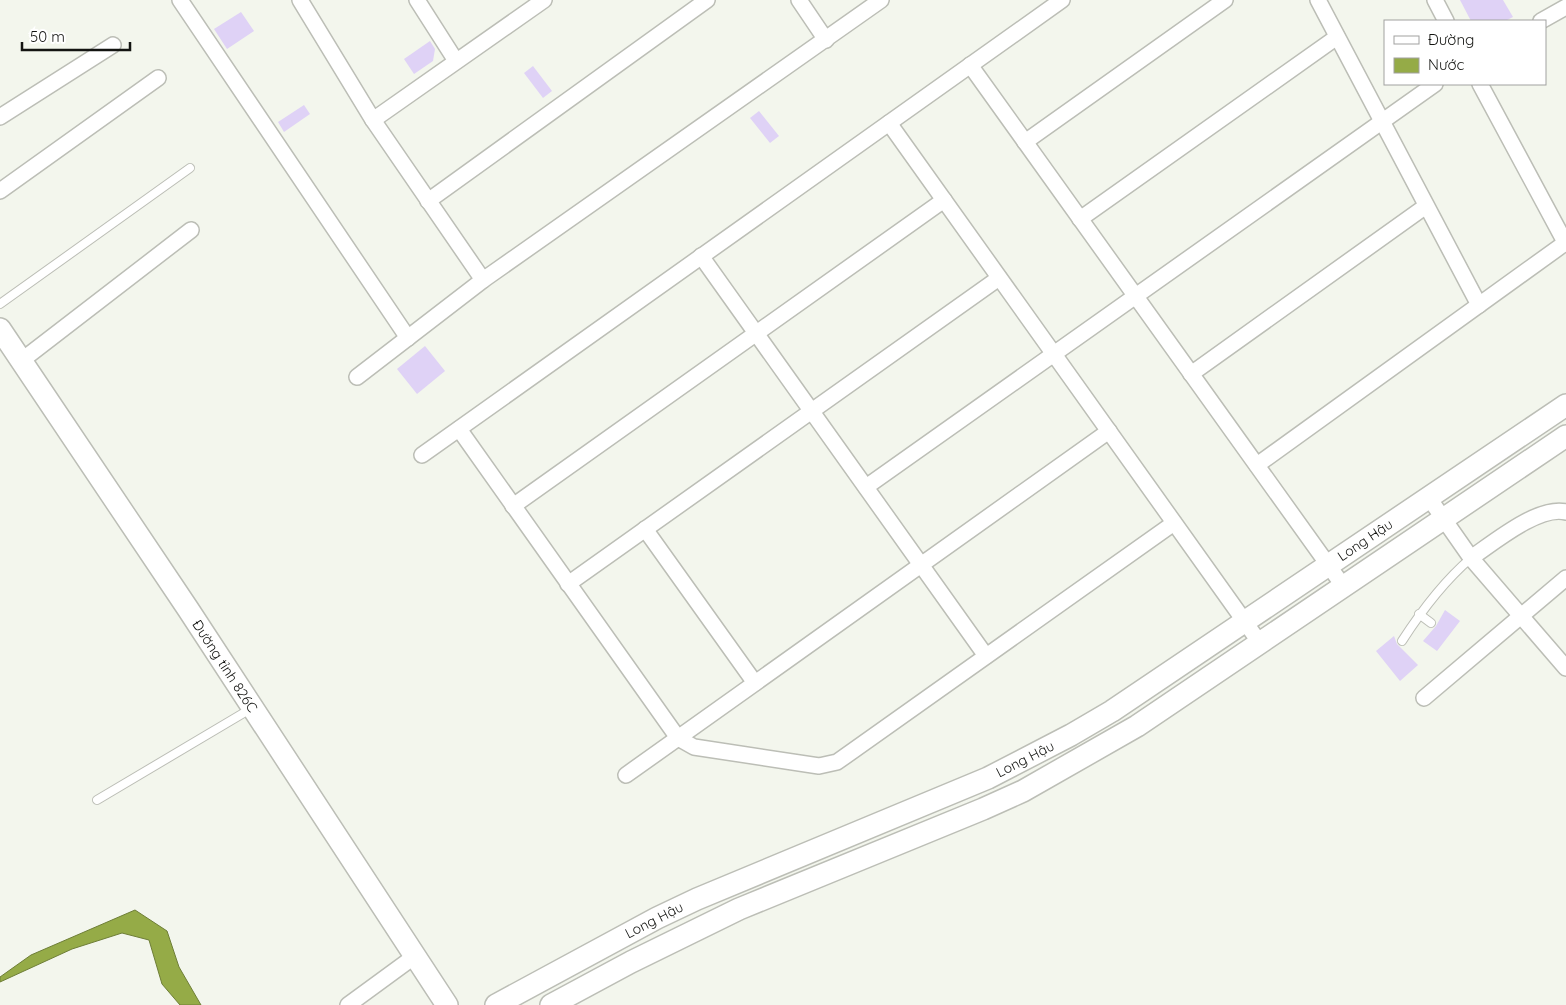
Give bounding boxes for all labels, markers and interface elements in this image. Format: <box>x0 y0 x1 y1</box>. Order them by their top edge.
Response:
scale bar <box>22 20 130 52</box>
legend <box>1384 20 1546 85</box>
text: 50 m <box>30 27 65 46</box>
text: Đường <box>1428 30 1474 49</box>
text: Nước <box>1428 55 1465 74</box>
street label: Long Hậu <box>1334 515 1396 565</box>
street label: Đường tỉnh 826C <box>188 616 262 716</box>
street label: Long Hậu <box>993 737 1057 781</box>
street label: Long Hậu <box>622 898 686 942</box>

